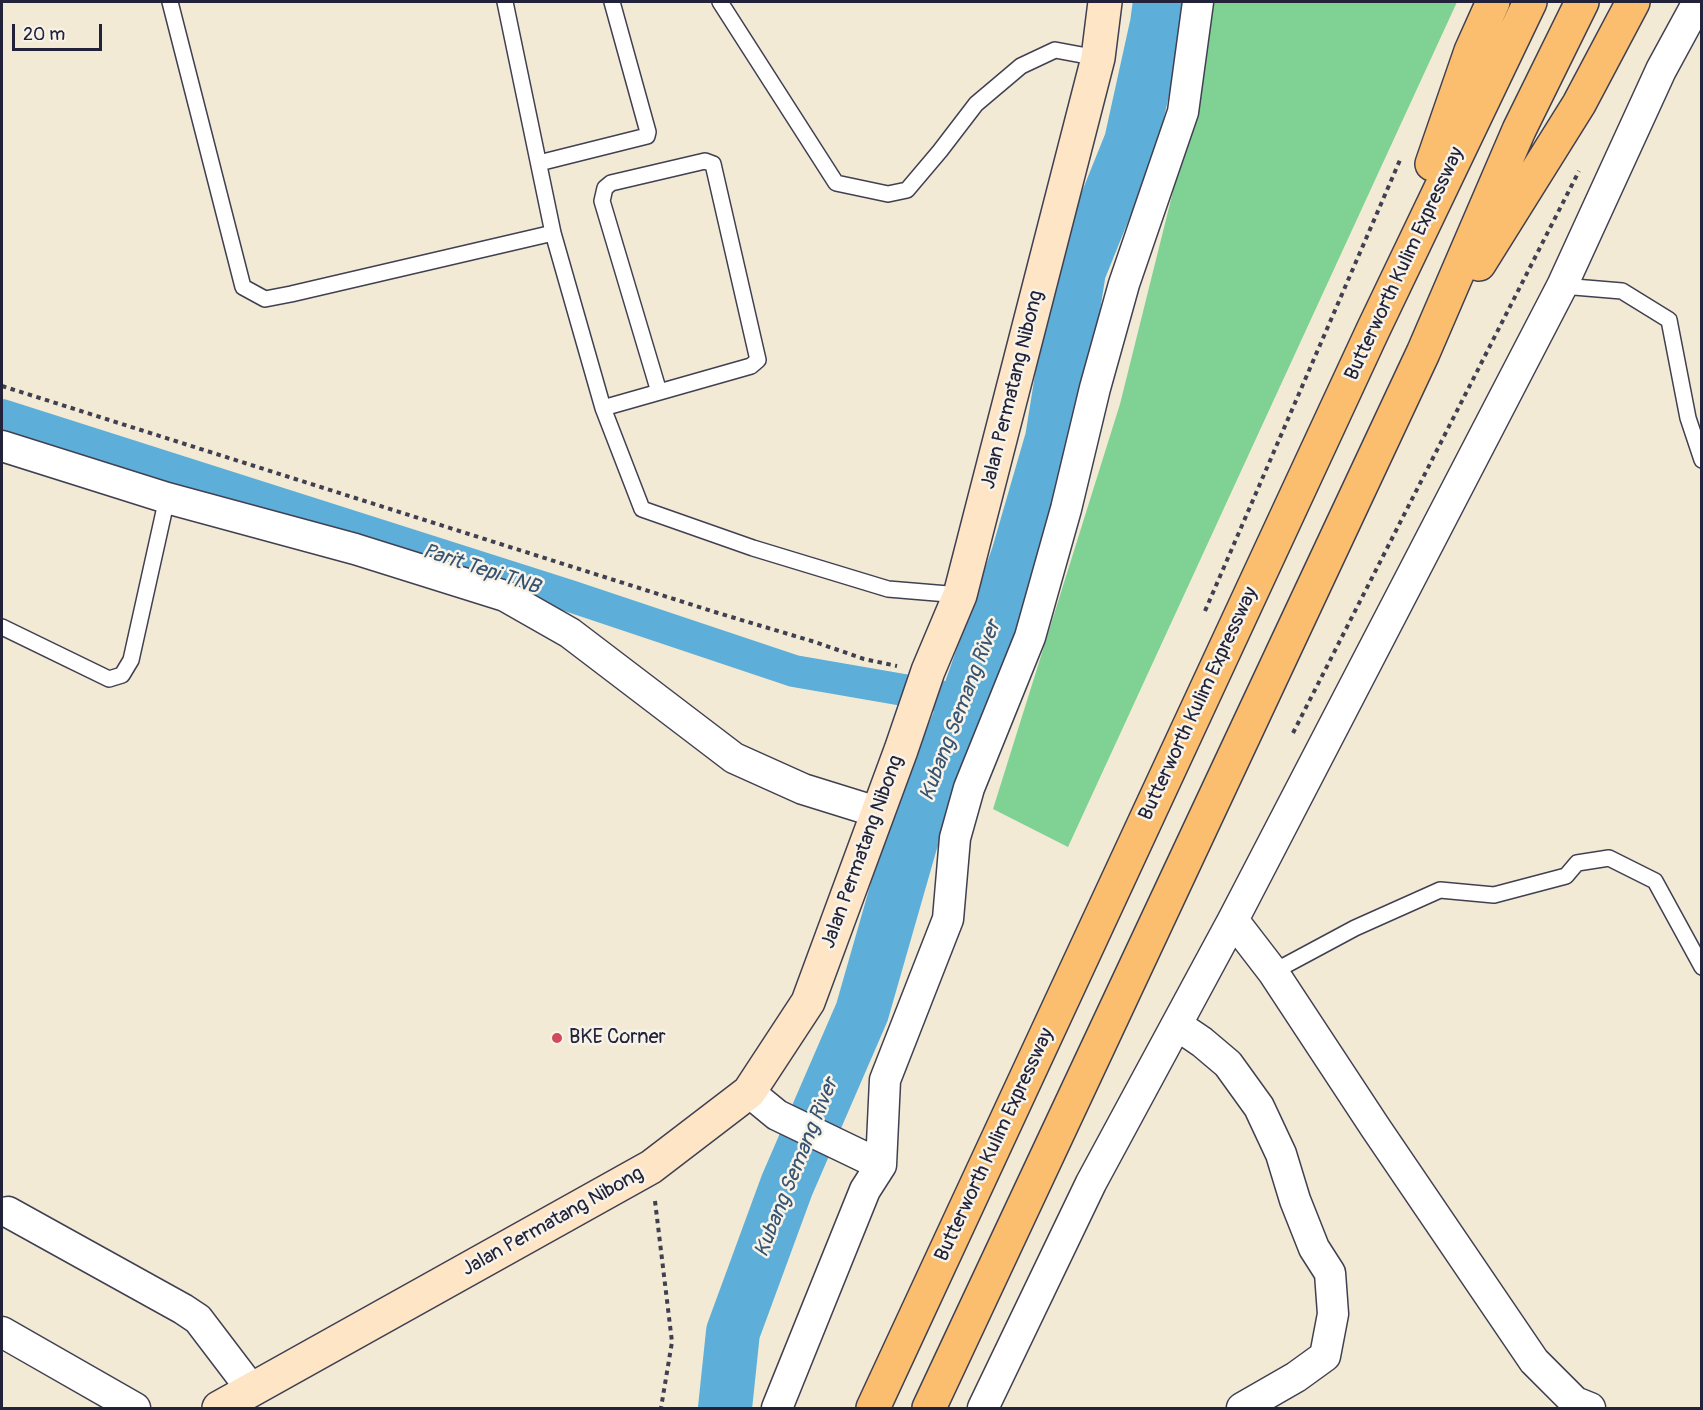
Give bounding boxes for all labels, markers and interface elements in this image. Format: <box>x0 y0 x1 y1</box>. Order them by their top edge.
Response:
scale bar <box>15 12 105 50</box>
text: 20 m <box>23 23 65 46</box>
street label: Butterworth Kulim Expressway <box>1340 144 1470 384</box>
street label: Jalan Permatang Nibong <box>977 288 1049 492</box>
water label: Parit Tepi TNB <box>419 539 543 601</box>
street label: Butterworth Kulim Expressway <box>1134 584 1264 824</box>
water label: Kubang Semang River <box>915 617 1007 805</box>
street label: Jalan Permatang Nibong <box>817 752 909 952</box>
street label: Butterworth Kulim Expressway <box>930 1025 1060 1265</box>
place label: BKE Corner <box>569 1026 666 1050</box>
marker: BKE Corner <box>550 1031 564 1045</box>
water label: Kubang Semang River <box>750 1075 844 1261</box>
street label: Jalan Permatang Nibong <box>458 1162 648 1282</box>

